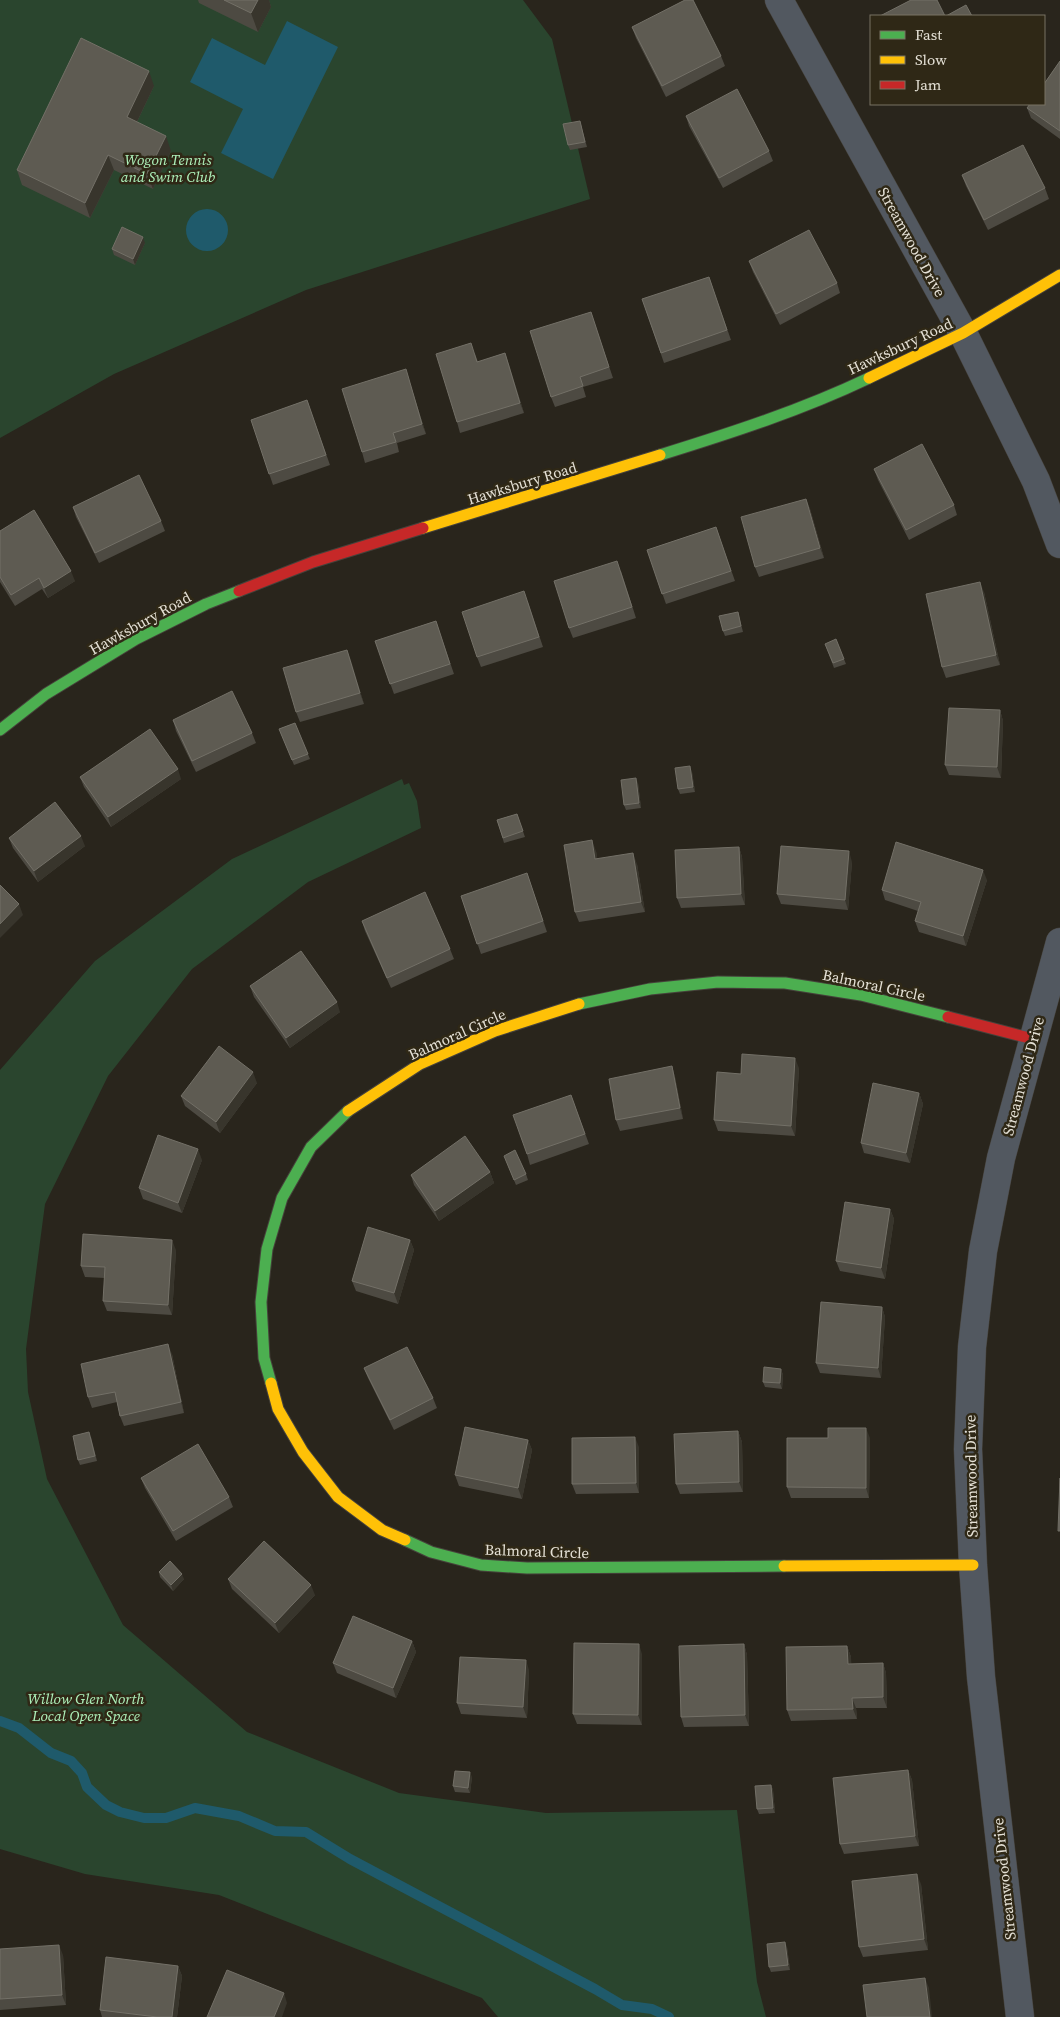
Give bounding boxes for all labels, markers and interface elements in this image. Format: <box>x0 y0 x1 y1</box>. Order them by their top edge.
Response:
legend <box>870 15 1045 105</box>
text: Fast <box>915 24 942 45</box>
text: Slow <box>915 49 947 70</box>
text: Jam <box>914 74 942 95</box>
park label: Wogon Tennis and Swim Club <box>121 149 216 187</box>
street label: Streamwood Drive <box>873 183 951 301</box>
street label: Hawksbury Road <box>844 312 956 379</box>
street label: Hawksbury Road <box>465 456 580 510</box>
street label: Hawksbury Road <box>85 586 195 660</box>
street label: Balmoral Circle <box>821 964 928 1006</box>
street label: Balmoral Circle <box>405 1003 509 1065</box>
street label: Streamwood Drive <box>997 1014 1049 1138</box>
street label: Streamwood Drive <box>959 1414 983 1537</box>
street label: Balmoral Circle <box>484 1539 590 1563</box>
park label: Willow Glen North Local Open Space <box>28 1688 144 1726</box>
street label: Streamwood Drive <box>987 1817 1021 1941</box>

